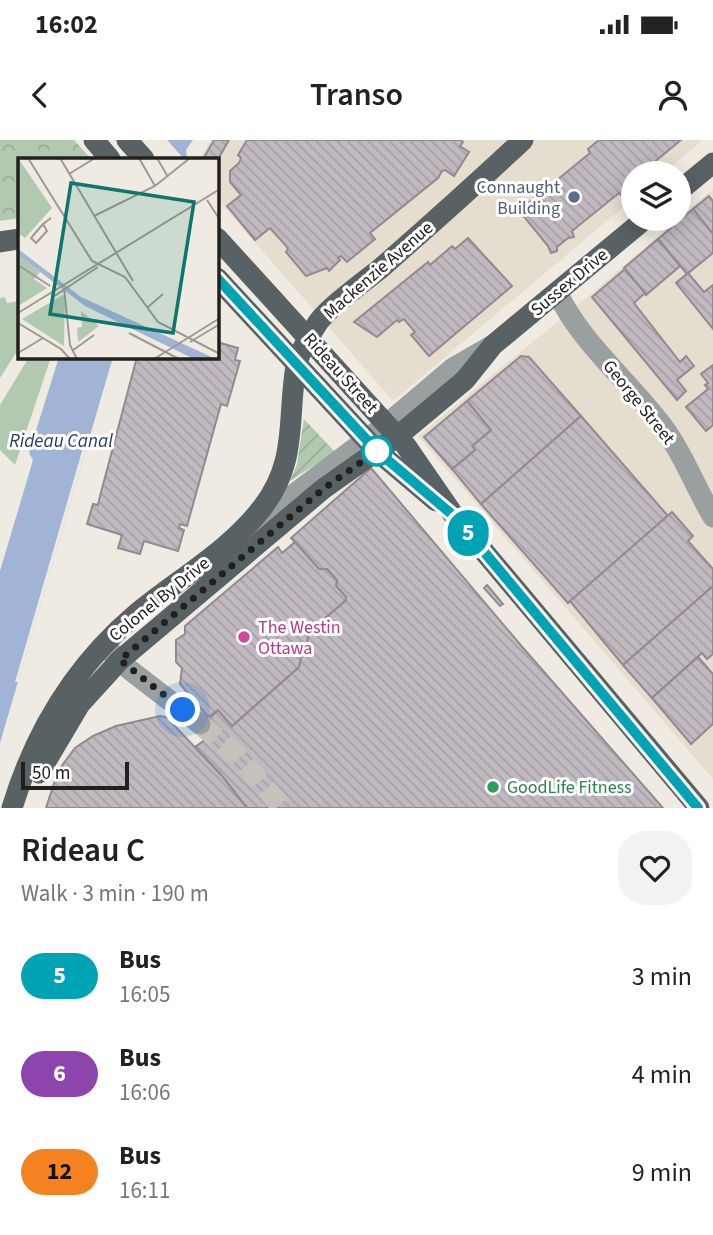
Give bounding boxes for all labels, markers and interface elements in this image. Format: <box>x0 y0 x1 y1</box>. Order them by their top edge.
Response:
text: 16:02 <box>35 6 98 43</box>
text: Transo <box>310 72 403 118</box>
icon: back <box>21 76 59 114</box>
icon: person <box>654 76 692 114</box>
inset map <box>18 158 219 359</box>
map controls <box>621 161 691 231</box>
button: layers <box>621 161 691 231</box>
place label: Connaught Building <box>476 175 560 221</box>
marker: Connaught Building <box>566 189 582 205</box>
street label: Mackenzie Avenue <box>318 216 439 325</box>
street label: Sussex Drive <box>525 243 613 322</box>
street label: Rideau Street <box>298 327 384 419</box>
street label: George Street <box>597 355 681 450</box>
water label: Rideau Canal <box>9 428 113 455</box>
unlabelled marker <box>362 436 392 466</box>
line badge: 5 <box>445 510 491 556</box>
text: 5 <box>462 515 474 550</box>
street label: Colonel By Drive <box>104 551 215 648</box>
place label: The Westin Ottawa <box>258 615 341 661</box>
marker: The Westin Ottawa <box>236 629 252 645</box>
your location <box>165 692 200 727</box>
scale bar <box>21 759 130 791</box>
text: 50 m <box>32 760 70 787</box>
place label: GoodLife Fitness <box>507 775 632 800</box>
marker: GoodLife Fitness <box>485 779 501 795</box>
text: Rideau C <box>21 827 145 874</box>
button: heart <box>618 831 692 905</box>
text: Walk · 3 min · 190 m <box>21 877 209 910</box>
text: Bus <box>119 941 161 978</box>
text: 5 <box>53 958 66 993</box>
text: 3 min <box>632 958 692 995</box>
text: 16:05 <box>119 978 170 1011</box>
text: Bus <box>119 1039 161 1076</box>
text: 6 <box>53 1056 66 1091</box>
text: 4 min <box>632 1056 692 1093</box>
text: 16:06 <box>119 1076 170 1109</box>
text: Bus <box>119 1137 161 1174</box>
text: 12 <box>47 1154 72 1189</box>
text: 9 min <box>632 1154 692 1191</box>
text: 16:11 <box>119 1174 170 1207</box>

